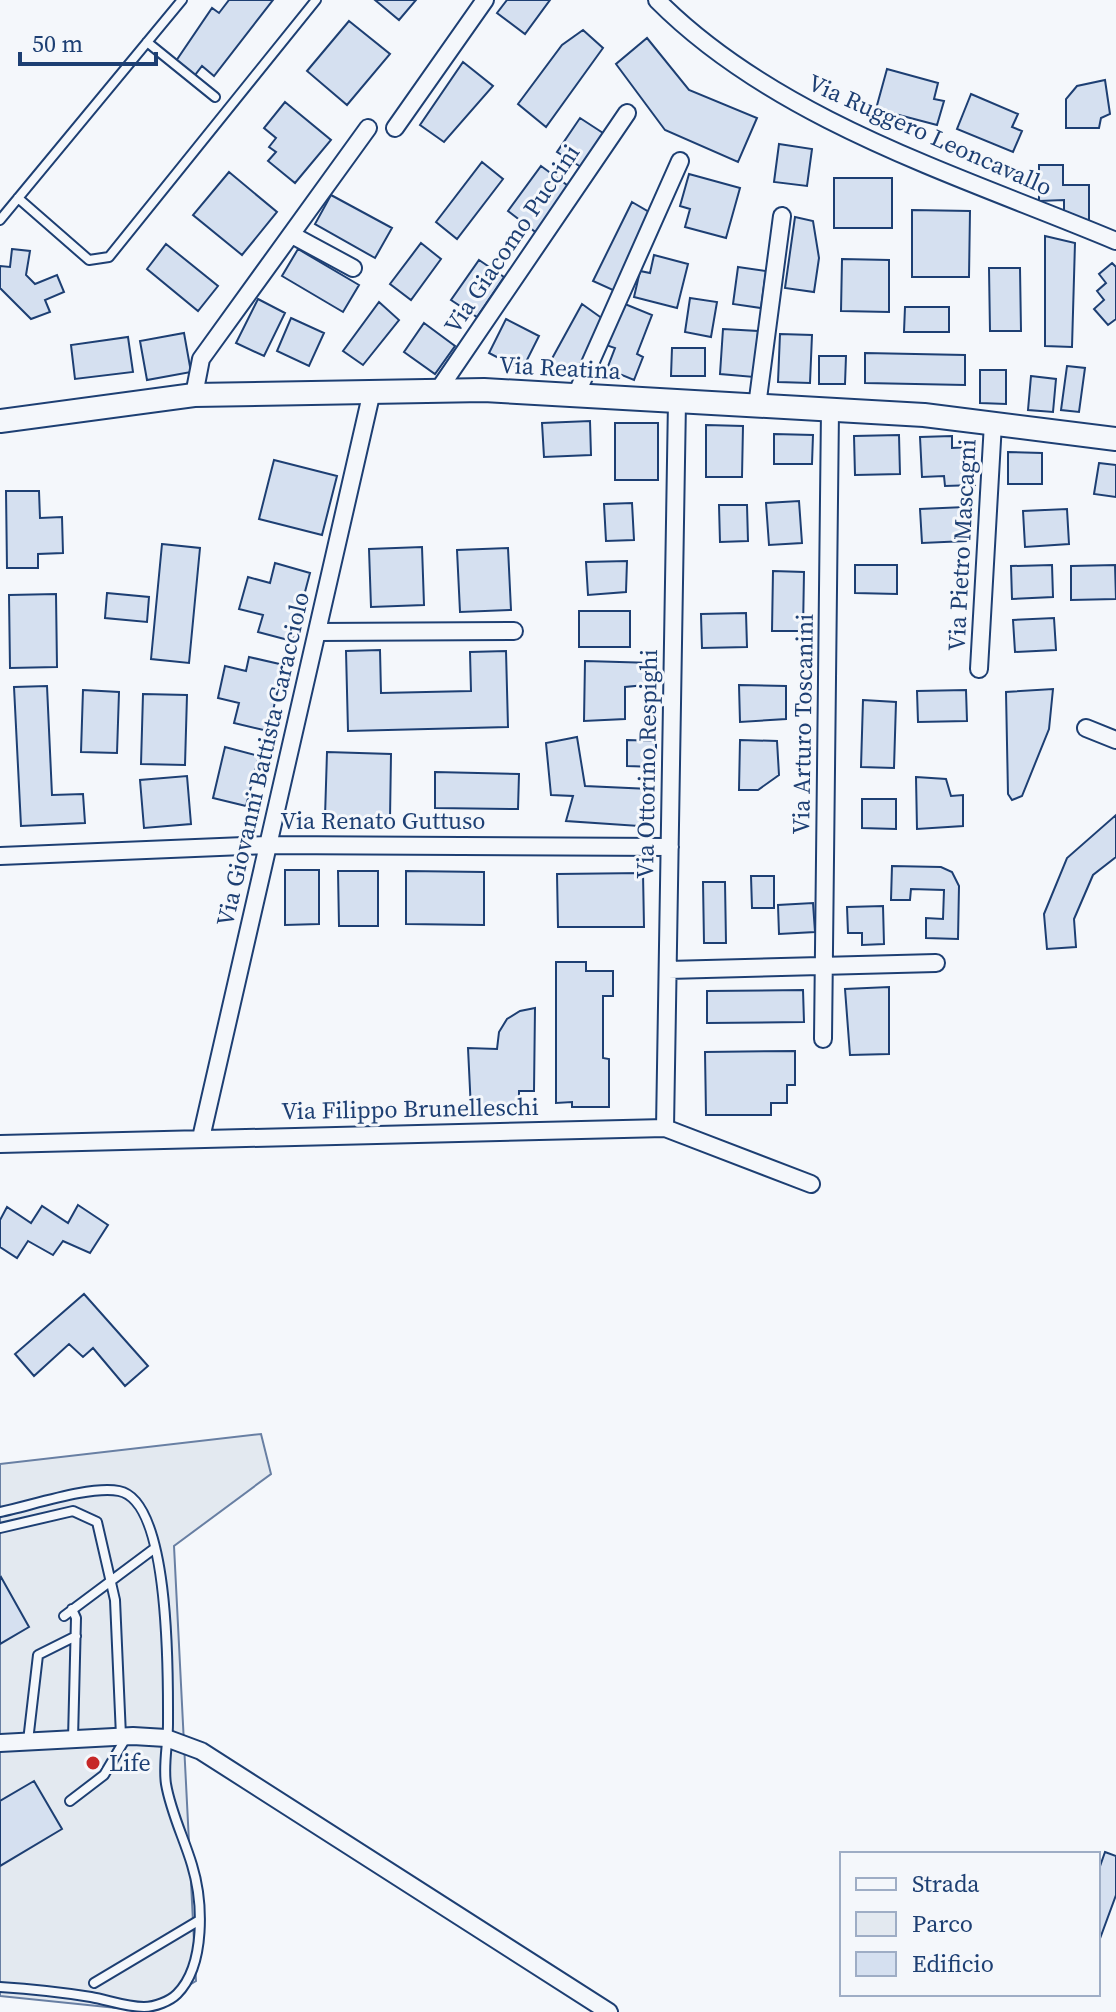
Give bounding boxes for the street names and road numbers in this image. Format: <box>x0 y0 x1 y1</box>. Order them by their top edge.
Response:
street label: Via Ruggero Leoncavallo <box>803 66 1058 203</box>
street label: Via Giacomo Puccini <box>436 138 587 340</box>
street label: Via Reatina <box>498 348 622 387</box>
street label: Via Pietro Mascagni <box>939 438 984 652</box>
street label: Via Giovanni Battista Caracciolo <box>208 588 317 929</box>
street label: Via Arturo Toscanini <box>784 613 821 835</box>
street label: Via Ottorino Respighi <box>628 649 665 879</box>
street label: Via Renato Guttuso <box>280 804 486 837</box>
street label: Via Filippo Brunelleschi <box>281 1090 539 1127</box>

